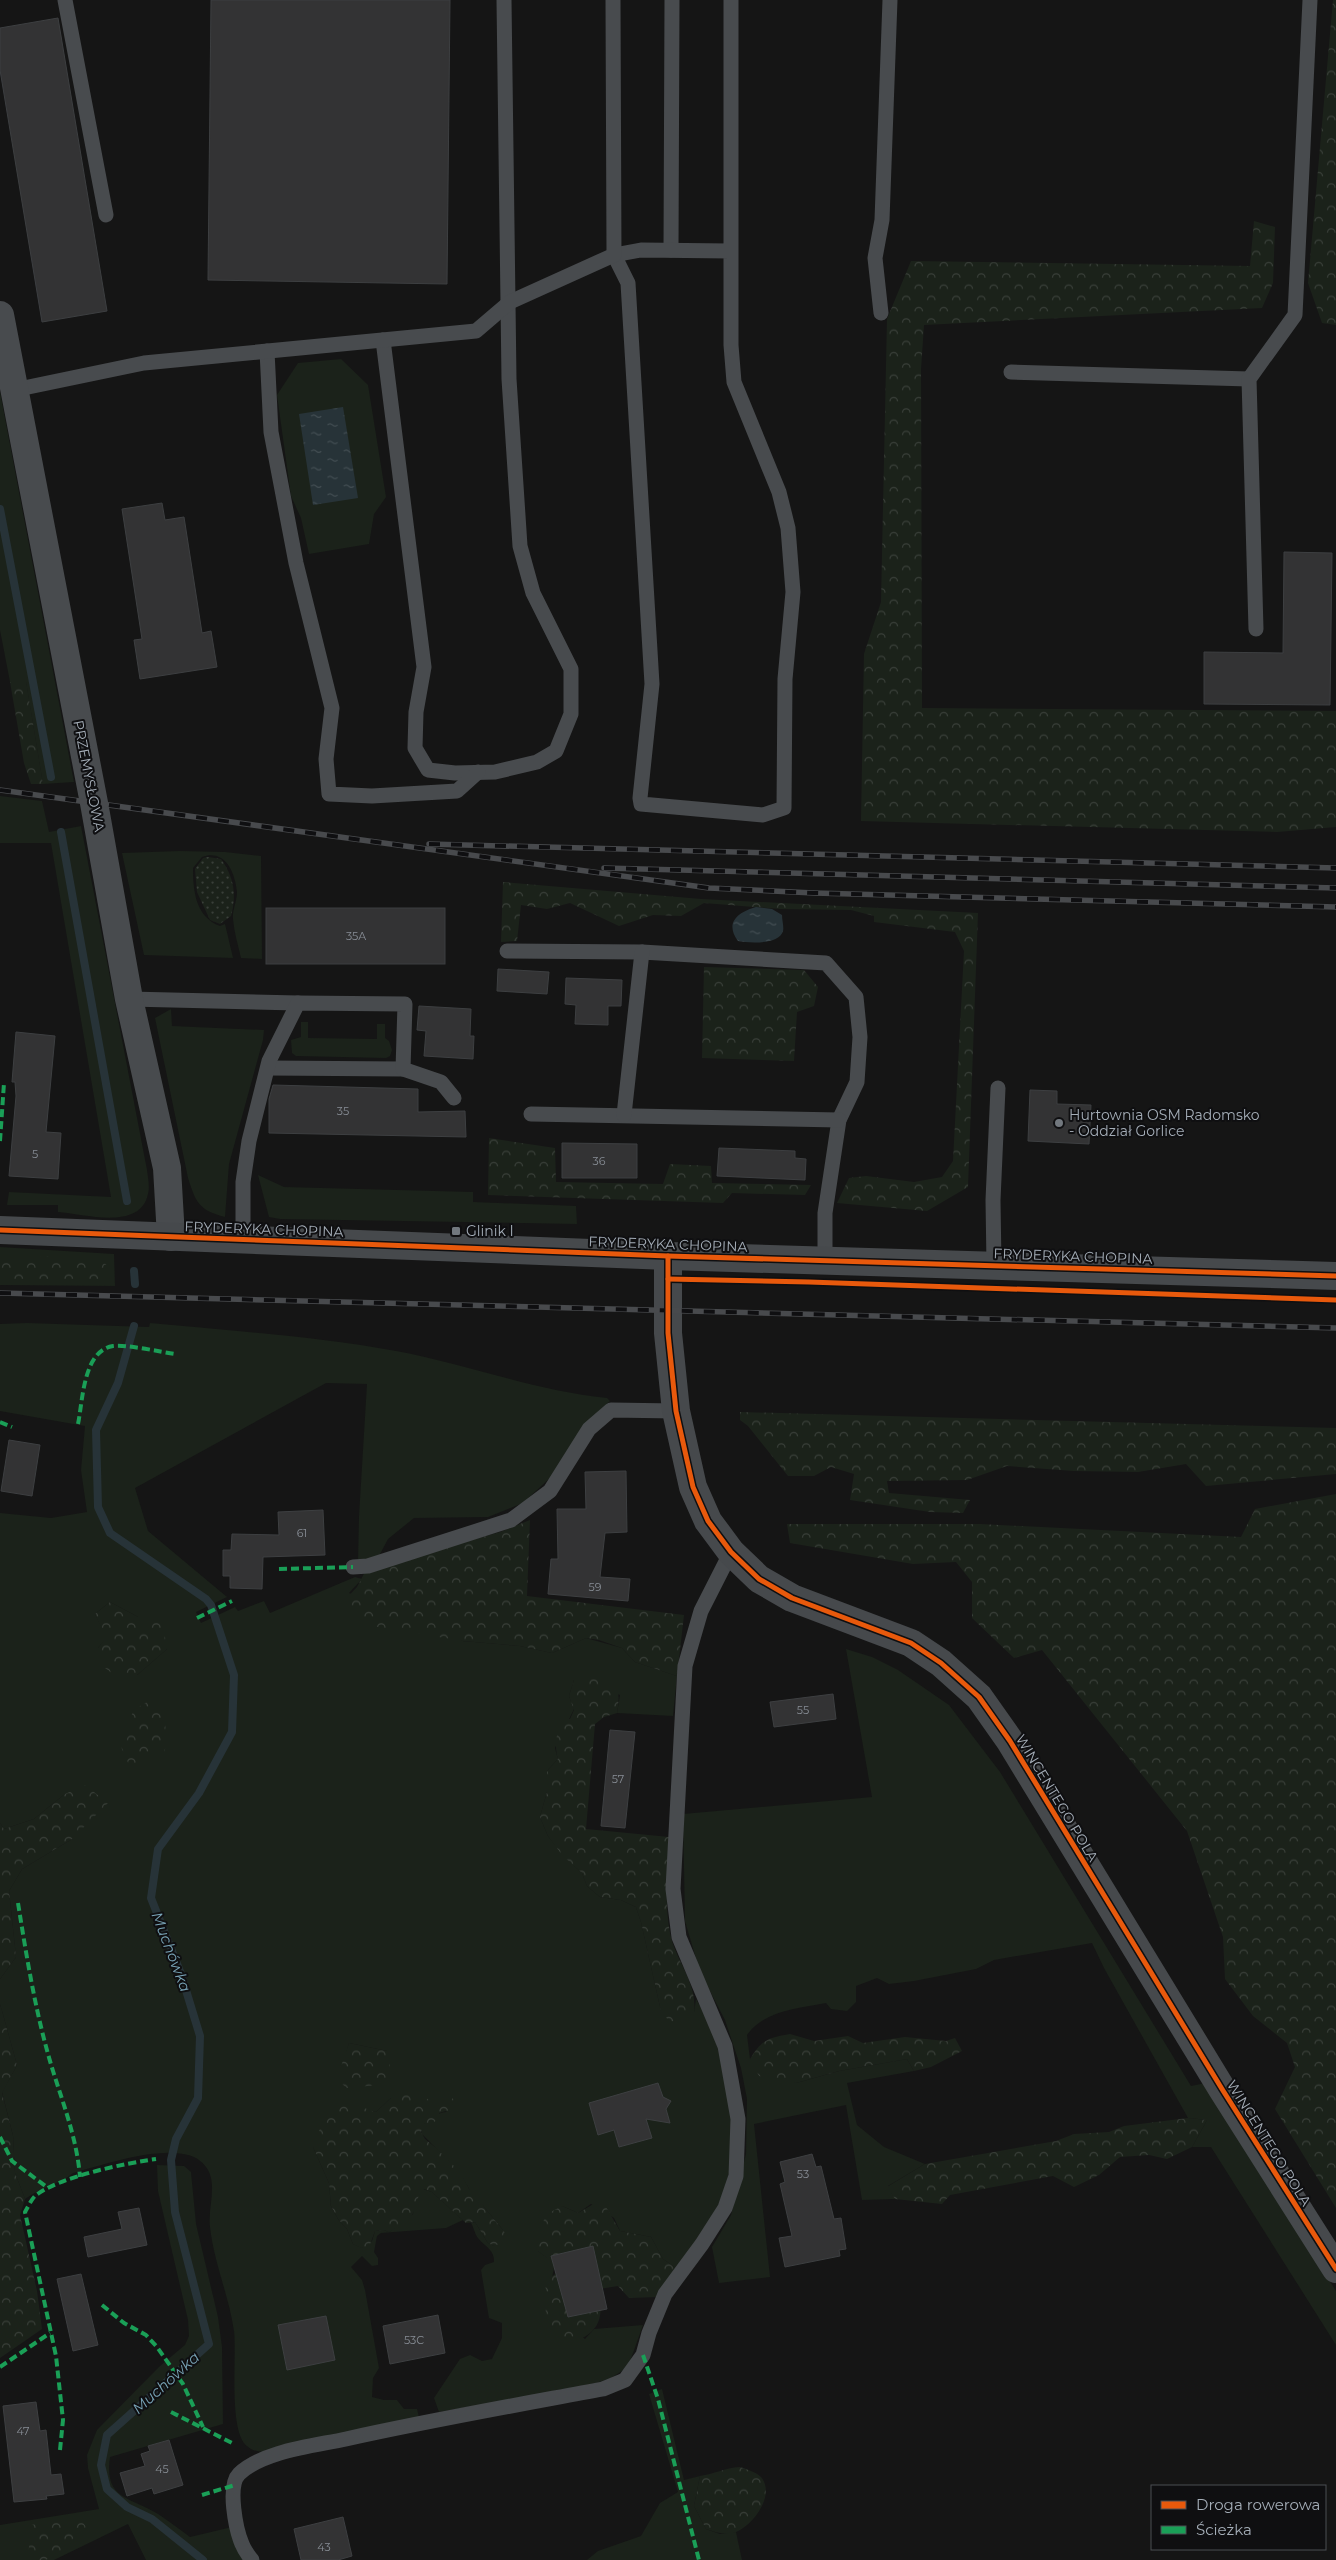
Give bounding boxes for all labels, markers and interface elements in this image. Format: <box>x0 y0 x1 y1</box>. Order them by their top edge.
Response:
street label: PRZEMYSŁOWA <box>69 719 109 834</box>
house number: 35A <box>346 929 366 943</box>
house number: 35 <box>337 1104 349 1118</box>
place label: Hurtownia OSM Radomsko - Oddział Gorlice <box>1069 1106 1260 1140</box>
marker: Hurtownia OSM Radomsko - Oddział Gorlice <box>1053 1117 1065 1129</box>
house number: 5 <box>32 1147 38 1161</box>
house number: 36 <box>593 1154 606 1168</box>
street label: FRYDERYKA CHOPINA <box>184 1217 345 1241</box>
place label: Glinik I <box>466 1222 514 1240</box>
marker: Glinik I <box>450 1225 462 1237</box>
street label: FRYDERYKA CHOPINA <box>588 1232 749 1256</box>
street label: FRYDERYKA CHOPINA <box>993 1244 1154 1268</box>
house number: 61 <box>297 1526 307 1540</box>
house number: 59 <box>589 1580 602 1594</box>
house number: 55 <box>797 1703 809 1717</box>
street label: WINCENTEGO POLA <box>1012 1731 1103 1866</box>
house number: 57 <box>612 1772 624 1786</box>
water label: Muchówka <box>148 1909 195 1994</box>
street label: WINCENTEGO POLA <box>1223 2077 1316 2210</box>
house number: 53 <box>797 2167 809 2181</box>
house number: 53C <box>404 2333 424 2347</box>
water label: Muchówka <box>128 2347 203 2418</box>
house number: 47 <box>16 2424 30 2438</box>
house number: 45 <box>155 2462 169 2476</box>
legend <box>1151 2485 1326 2550</box>
text: Droga rowerowa <box>1196 2495 1320 2514</box>
text: Ścieżka <box>1196 2520 1252 2539</box>
house number: 43 <box>317 2540 331 2554</box>

